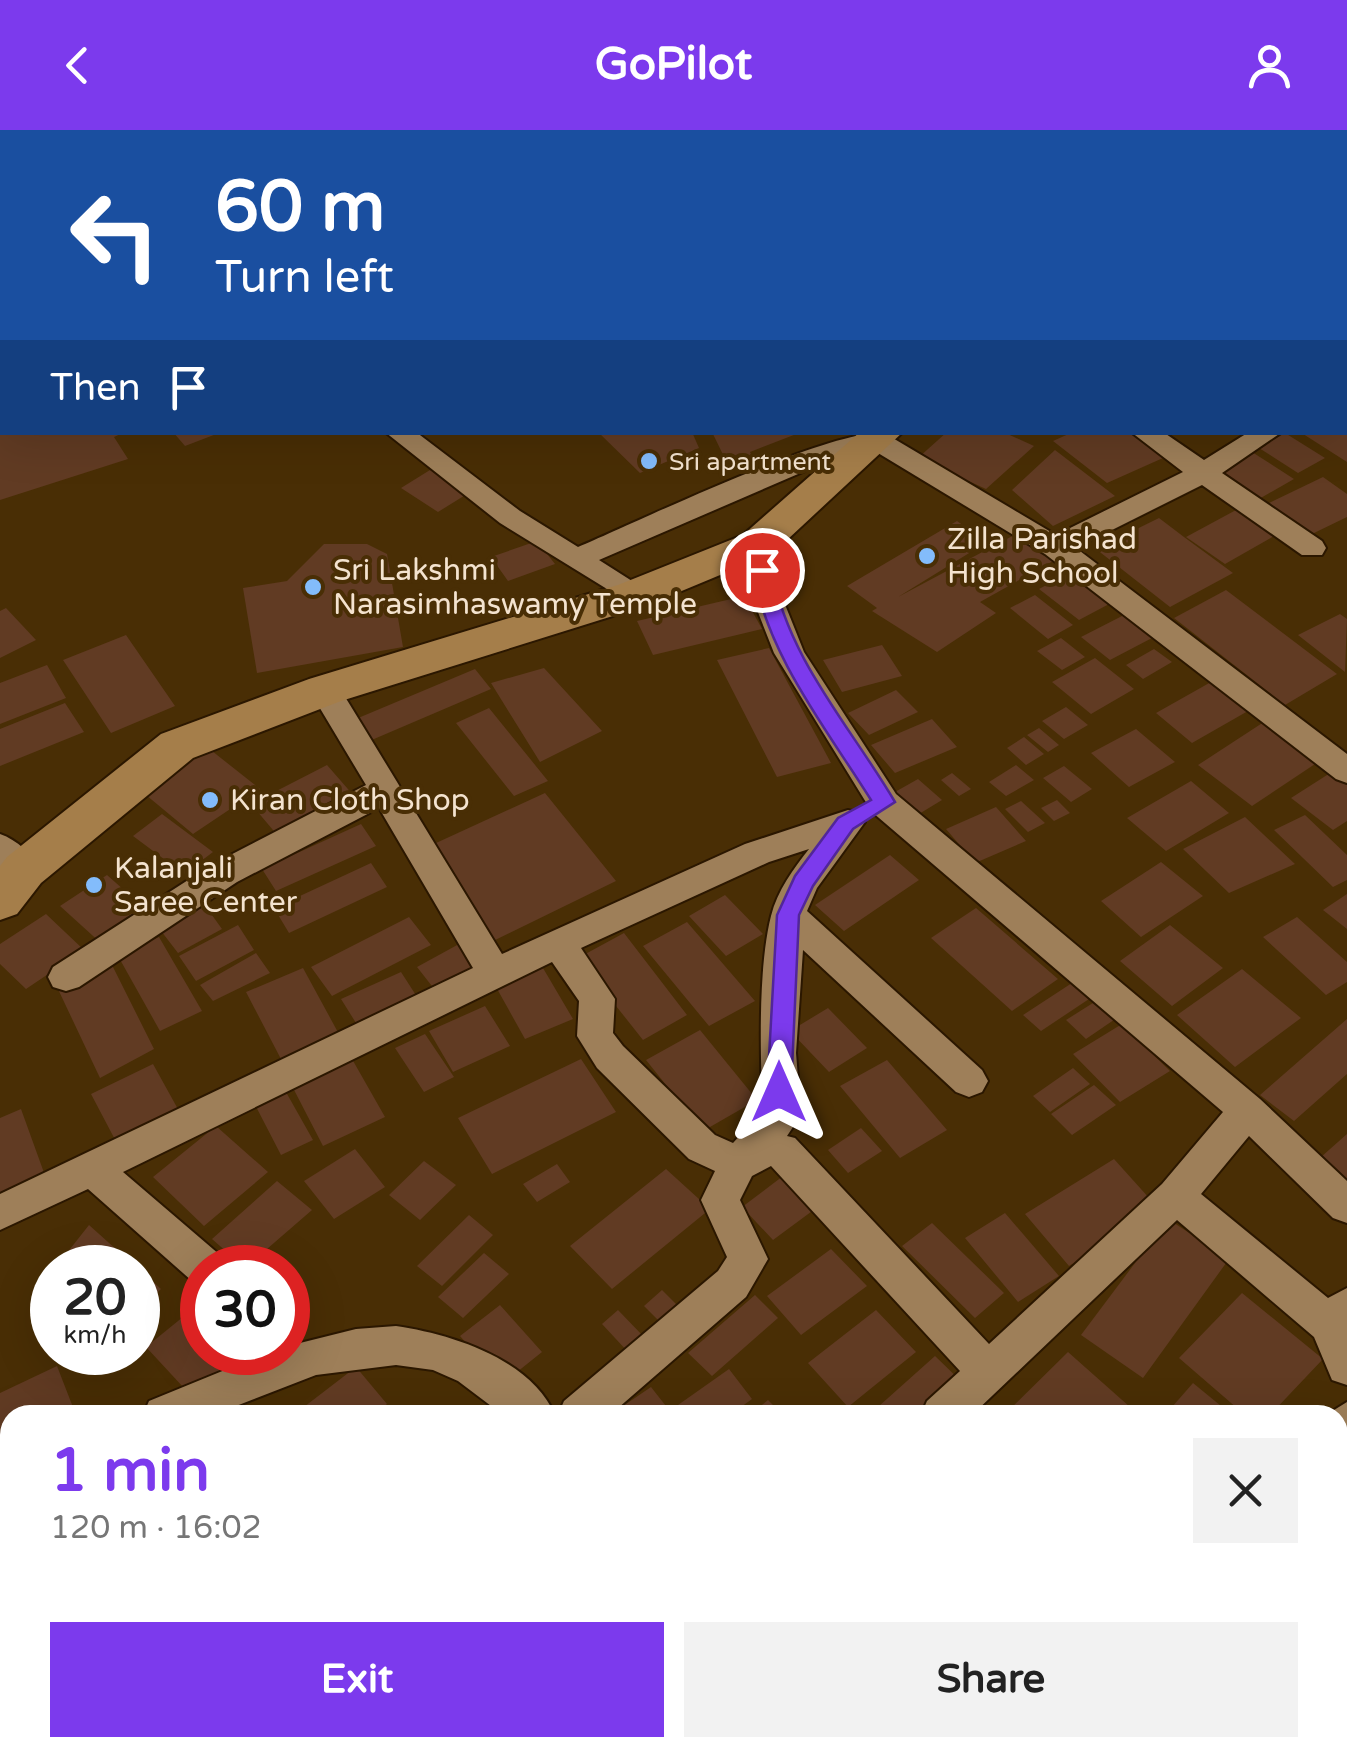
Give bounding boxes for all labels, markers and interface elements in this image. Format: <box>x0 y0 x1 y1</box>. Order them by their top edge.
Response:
icon: back <box>50 38 105 93</box>
text: GoPilot <box>595 38 752 92</box>
icon: person <box>1242 38 1297 93</box>
text: 60 m <box>215 166 385 250</box>
icon: left <box>50 170 180 300</box>
text: Turn left <box>215 251 394 305</box>
icon: arrive <box>161 360 216 415</box>
text: Then <box>50 365 141 411</box>
place label: Sri apartment <box>669 447 832 477</box>
marker: Sri apartment <box>638 450 660 472</box>
place label: Zilla Parishad High School <box>947 521 1137 592</box>
pin <box>720 528 805 613</box>
icon: arrive <box>735 543 790 598</box>
marker: Zilla Parishad High School <box>916 545 938 567</box>
place label: Sri Lakshmi Narasimhaswamy Temple <box>333 552 697 623</box>
marker: Sri Lakshmi Narasimhaswamy Temple <box>302 576 324 598</box>
place label: Kiran Cloth Shop <box>230 782 470 819</box>
marker: Kiran Cloth Shop <box>199 789 221 811</box>
place label: Kalanjali Saree Center <box>114 850 298 921</box>
marker: Kalanjali Saree Center <box>83 874 105 896</box>
position arrow <box>727 1040 831 1144</box>
speed limit sign: 30 <box>180 1245 310 1375</box>
text: 20 <box>64 1268 126 1328</box>
text: km/h <box>64 1320 126 1350</box>
text: 1 min <box>50 1435 210 1507</box>
button: close <box>1193 1438 1298 1543</box>
text: 120 m · 16:02 <box>50 1509 262 1547</box>
button: Exit <box>50 1622 664 1737</box>
button: Share <box>684 1622 1298 1737</box>

